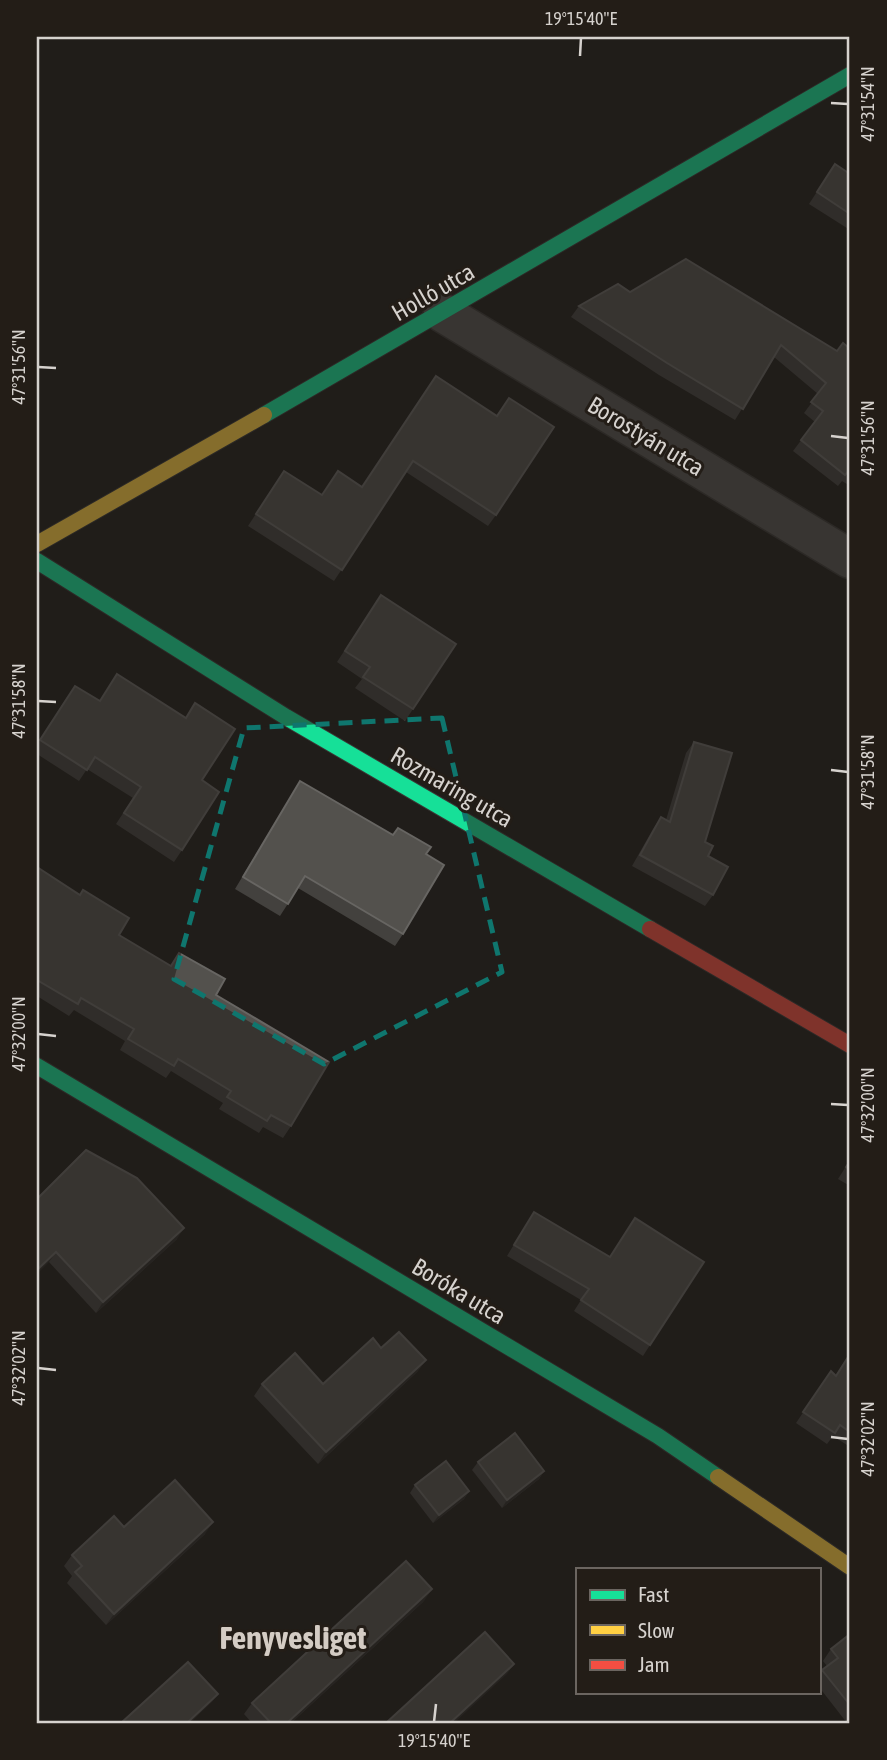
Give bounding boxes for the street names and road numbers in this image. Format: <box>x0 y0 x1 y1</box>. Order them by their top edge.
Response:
street label: Holló utca <box>387 258 479 326</box>
street label: Borostyán utca <box>583 391 709 481</box>
street label: Rozmaring utca <box>386 741 518 833</box>
street label: Boróka utca <box>407 1253 511 1329</box>

